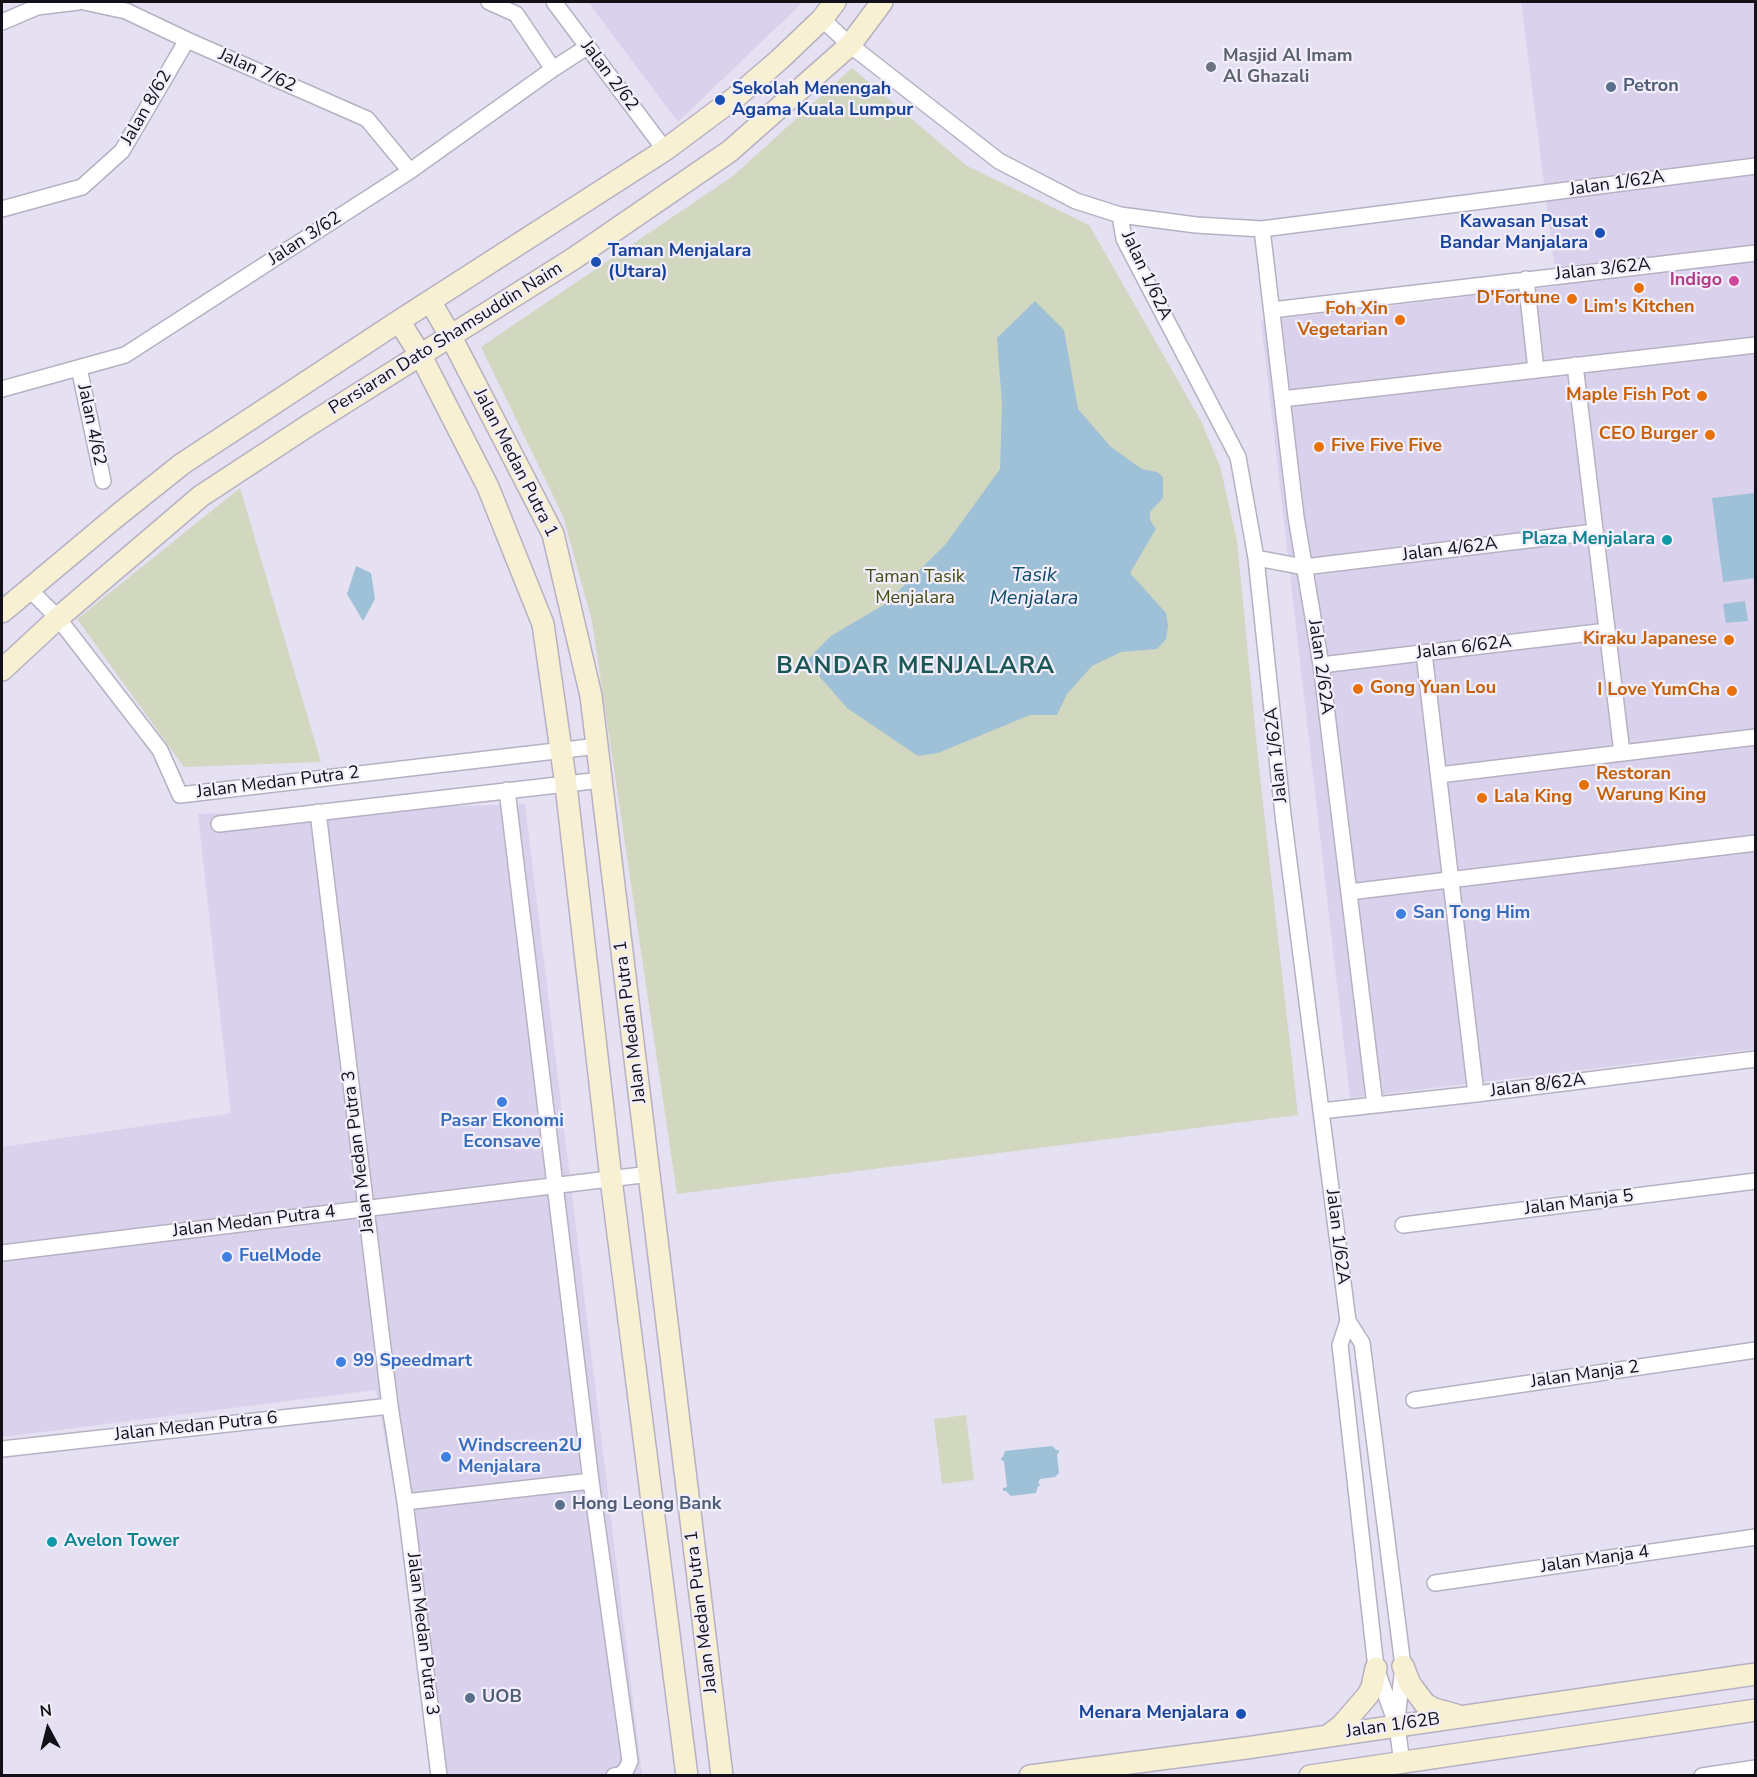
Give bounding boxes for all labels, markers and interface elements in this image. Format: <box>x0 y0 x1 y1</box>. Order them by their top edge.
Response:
street label: Jalan 2/62 <box>576 37 642 115</box>
street label: Jalan 7/62 <box>215 44 299 98</box>
place label: Masjid Al Imam Al Ghazali <box>1223 46 1353 88</box>
marker: Masjid Al Imam Al Ghazali <box>1204 60 1218 74</box>
street label: Jalan 8/62 <box>117 67 177 149</box>
place label: Petron <box>1623 76 1679 98</box>
place label: Sekolah Menengah Agama Kuala Lumpur <box>732 79 913 122</box>
marker: Petron <box>1604 80 1618 94</box>
marker: Sekolah Menengah Agama Kuala Lumpur <box>713 93 727 107</box>
street label: Jalan 1/62A <box>1568 167 1666 201</box>
street label: Jalan 3/62 <box>264 207 346 271</box>
place label: Kawasan Pusat Bandar Manjalara <box>1440 212 1588 254</box>
marker: Kawasan Pusat Bandar Manjalara <box>1593 226 1607 240</box>
street label: Jalan 1/62A <box>1116 228 1176 324</box>
place label: Taman Menjalara (Utara) <box>608 241 751 284</box>
street label: Jalan 3/62A <box>1554 254 1652 286</box>
marker: Taman Menjalara (Utara) <box>589 255 603 269</box>
street label: Persiaran Dato Shamsuddin Naim <box>325 258 567 420</box>
place label: Indigo <box>1670 270 1722 292</box>
marker: Indigo <box>1727 274 1741 288</box>
marker: Lim's Kitchen <box>1632 281 1646 295</box>
place label: D'Fortune <box>1477 288 1560 310</box>
marker: D'Fortune <box>1565 292 1579 306</box>
place label: Lim's Kitchen <box>1583 297 1695 319</box>
place label: Foh Xin Vegetarian <box>1297 299 1388 342</box>
marker: Foh Xin Vegetarian <box>1393 313 1407 327</box>
street label: Jalan 4/62 <box>72 382 110 468</box>
street label: Jalan Medan Putra 1 <box>468 385 562 541</box>
place label: Maple Fish Pot <box>1566 385 1690 407</box>
marker: Maple Fish Pot <box>1695 389 1709 403</box>
place label: CEO Burger <box>1599 424 1698 446</box>
marker: CEO Burger <box>1703 428 1717 442</box>
place label: Five Five Five <box>1331 436 1442 458</box>
marker: Five Five Five <box>1312 440 1326 454</box>
place label: Plaza Menjalara <box>1522 529 1655 551</box>
street label: Jalan 4/62A <box>1401 533 1499 567</box>
marker: Plaza Menjalara <box>1660 533 1674 547</box>
water label: Tasik Menjalara <box>990 564 1078 611</box>
park label: Taman Tasik Menjalara <box>865 567 965 610</box>
street label: Jalan 2/62A <box>1303 618 1337 716</box>
place label: Kiraku Japanese <box>1583 629 1717 651</box>
street label: Jalan 6/62A <box>1415 631 1513 665</box>
marker: Kiraku Japanese <box>1722 633 1736 647</box>
district label: BANDAR MENJALARA <box>776 653 1056 681</box>
place label: Gong Yuan Lou <box>1370 678 1496 700</box>
place label: I Love YumCha <box>1597 680 1720 702</box>
marker: Gong Yuan Lou <box>1351 682 1365 696</box>
marker: I Love YumCha <box>1725 684 1739 698</box>
street label: Jalan 1/62A <box>1261 706 1293 804</box>
street label: Jalan Medan Putra 2 <box>195 762 361 804</box>
place label: Restoran Warung King <box>1596 764 1706 806</box>
marker: Restoran Warung King <box>1577 778 1591 792</box>
place label: Lala King <box>1494 787 1572 809</box>
marker: Lala King <box>1475 791 1489 805</box>
place label: San Tong Him <box>1413 903 1530 925</box>
marker: San Tong Him <box>1394 907 1408 921</box>
street label: Jalan Medan Putra 1 <box>610 939 652 1105</box>
street label: Jalan Medan Putra 3 <box>338 1069 380 1235</box>
street label: Jalan 8/62A <box>1489 1069 1587 1103</box>
marker: Pasar Ekonomi Econsave <box>495 1095 509 1109</box>
place label: Pasar Ekonomi Econsave <box>440 1111 564 1154</box>
street label: Jalan Manja 5 <box>1523 1186 1635 1220</box>
street label: Jalan 1/62A <box>1320 1188 1354 1286</box>
street label: Jalan Medan Putra 4 <box>171 1201 337 1243</box>
place label: FuelMode <box>239 1246 321 1268</box>
marker: FuelMode <box>220 1250 234 1264</box>
place label: 99 Speedmart <box>353 1351 472 1373</box>
marker: 99 Speedmart <box>334 1355 348 1369</box>
street label: Jalan Manja 2 <box>1529 1357 1641 1393</box>
street label: Jalan Medan Putra 6 <box>113 1408 279 1446</box>
place label: Windscreen2U Menjalara <box>458 1436 582 1478</box>
marker: Windscreen2U Menjalara <box>439 1450 453 1464</box>
place label: Hong Leong Bank <box>572 1494 721 1516</box>
marker: Hong Leong Bank <box>553 1498 567 1512</box>
street label: Jalan Medan Putra 1 <box>681 1529 723 1695</box>
place label: Avelon Tower <box>64 1531 179 1553</box>
marker: Avelon Tower <box>45 1535 59 1549</box>
street label: Jalan Manja 4 <box>1539 1542 1651 1578</box>
street label: Jalan Medan Putra 3 <box>401 1551 443 1717</box>
place label: UOB <box>482 1687 522 1709</box>
marker: UOB <box>463 1691 477 1705</box>
north arrow <box>18 1699 78 1759</box>
text: N <box>39 1699 53 1723</box>
place label: Menara Menjalara <box>1079 1703 1229 1725</box>
marker: Menara Menjalara <box>1234 1707 1248 1721</box>
street label: Jalan 1/62B <box>1345 1709 1441 1743</box>

